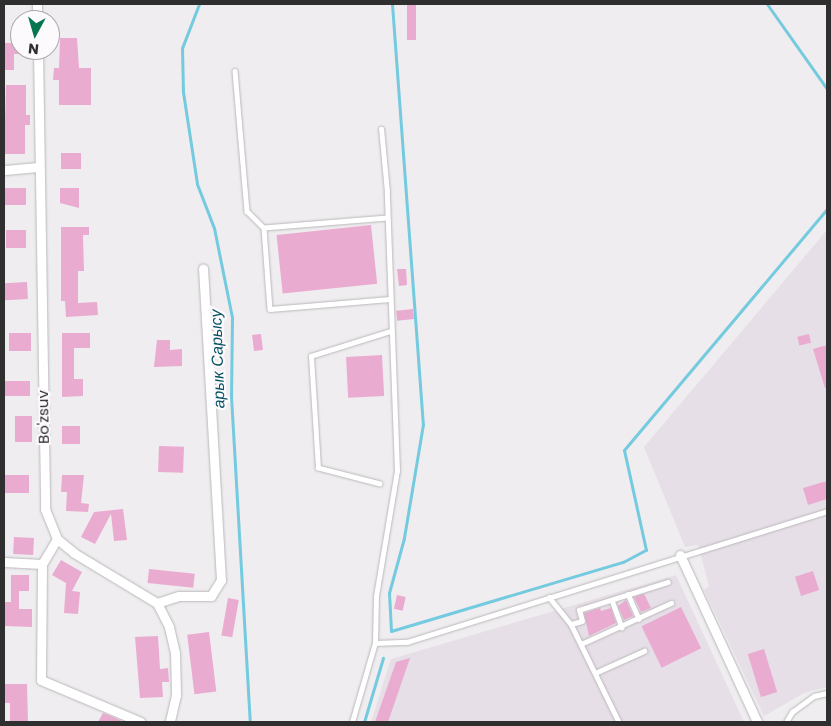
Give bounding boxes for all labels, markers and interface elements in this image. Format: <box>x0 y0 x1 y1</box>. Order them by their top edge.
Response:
north arrow <box>10 10 60 60</box>
text: N <box>27 38 40 59</box>
water label: арык Сарысу <box>207 309 229 409</box>
street label: Bo'zsuv <box>34 390 52 444</box>

